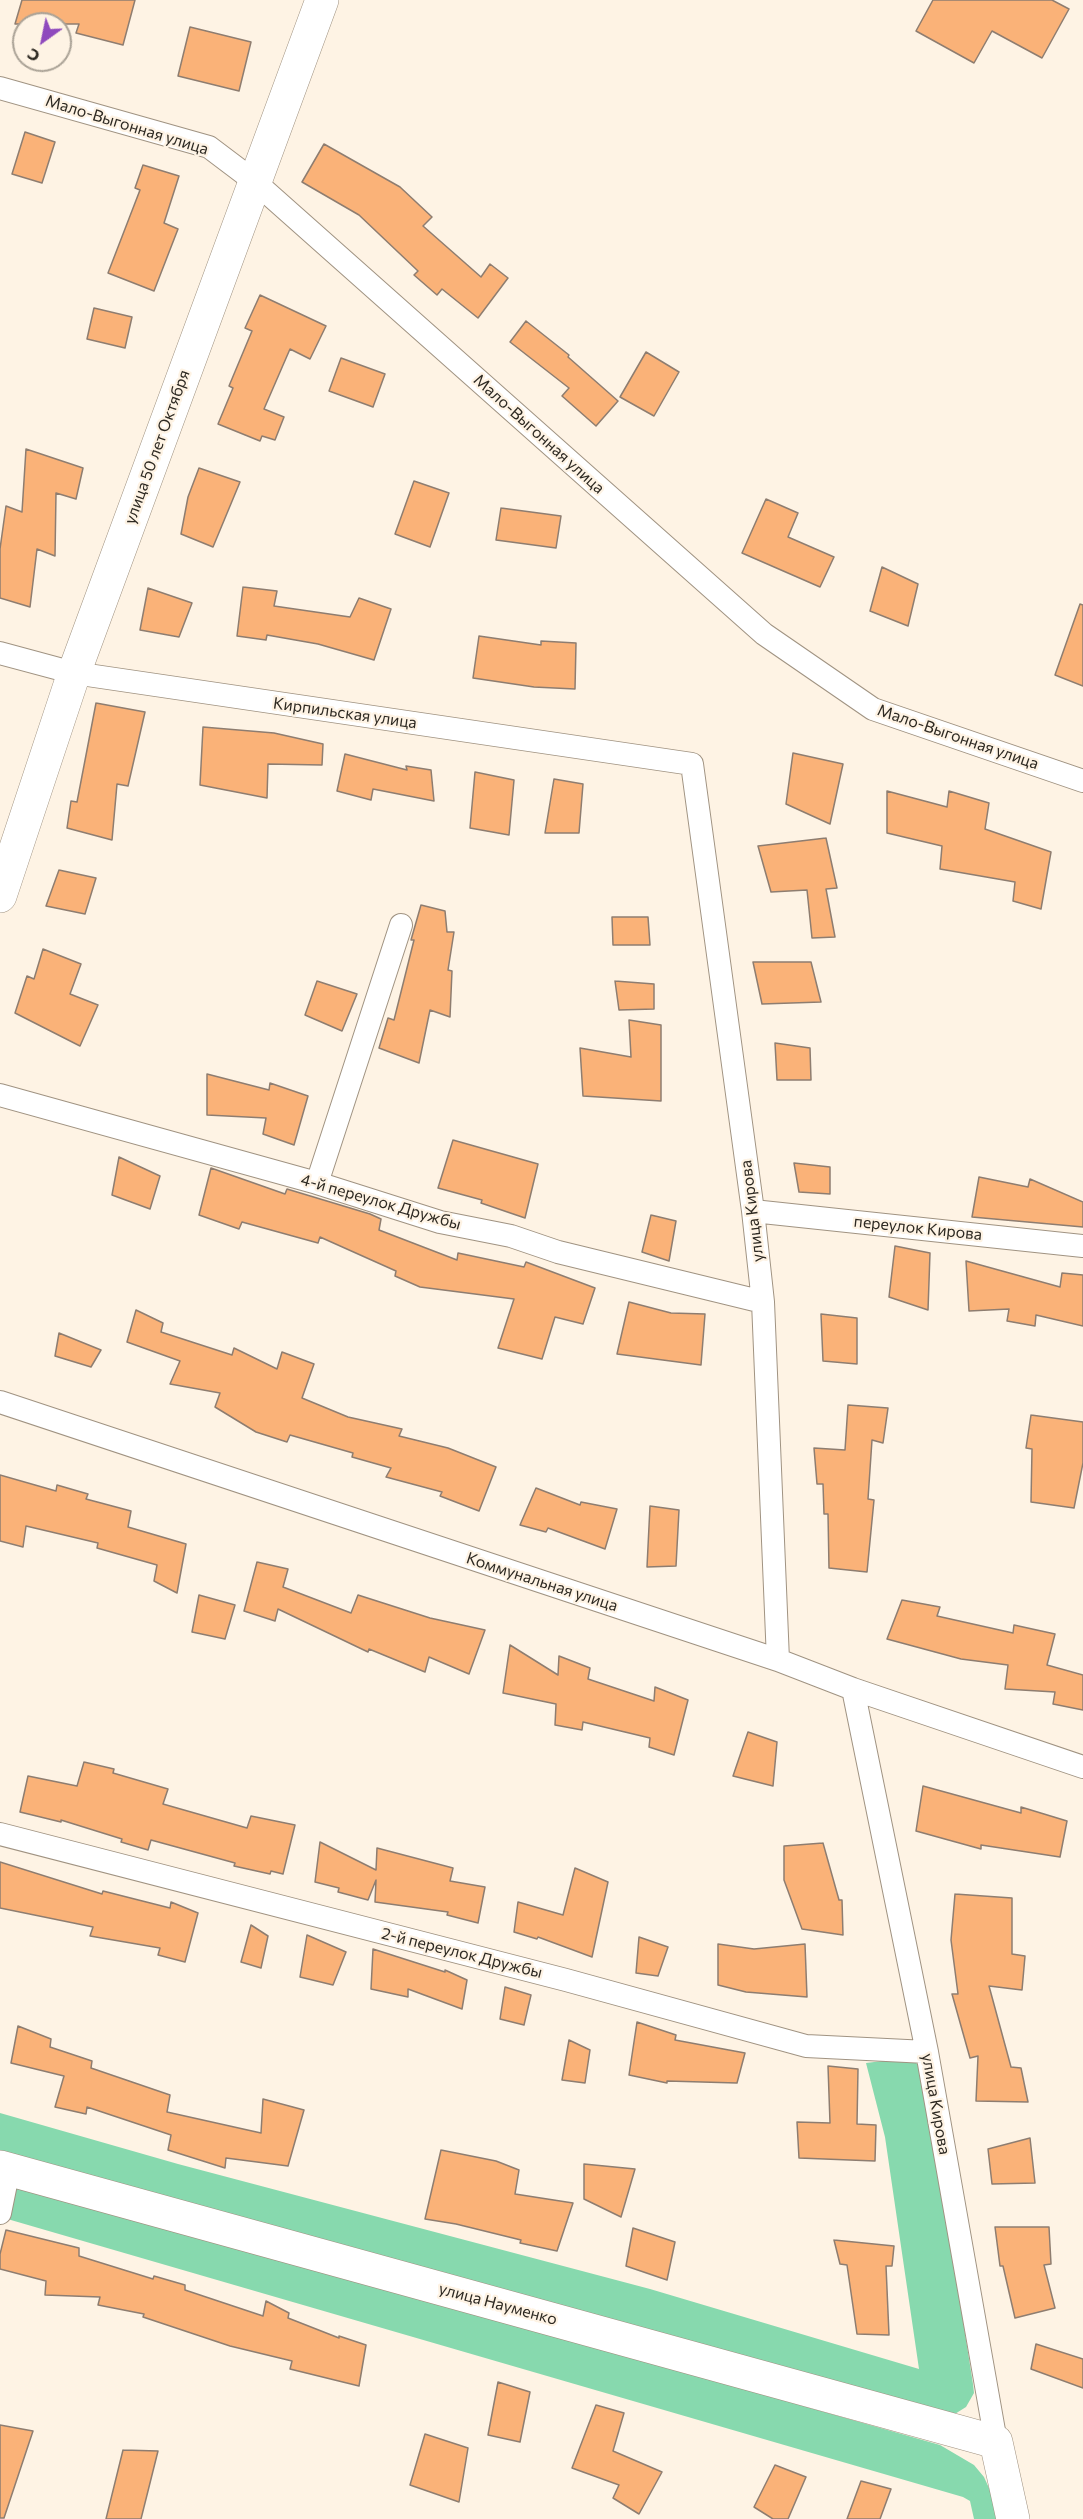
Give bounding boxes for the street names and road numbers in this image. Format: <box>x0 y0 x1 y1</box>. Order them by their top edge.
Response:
street label: Мало-Выгонная улица <box>43 91 211 159</box>
street label: улица 50 лет Октября <box>120 367 194 527</box>
street label: Мало-Выгонная улица <box>470 370 608 498</box>
street label: Кирпильская улица <box>272 693 418 733</box>
street label: Мало-Выгонная улица <box>875 700 1041 774</box>
street label: улица Кирова <box>736 1159 768 1263</box>
street label: 4-й переулок Дружбы <box>299 1170 463 1234</box>
street label: переулок Кирова <box>853 1212 983 1244</box>
street label: Коммунальная улица <box>464 1548 620 1616</box>
street label: 2-й переулок Дружбы <box>380 1924 544 1982</box>
street label: улица Кирова <box>918 2052 954 2156</box>
street label: улица Науменко <box>437 2279 559 2329</box>

